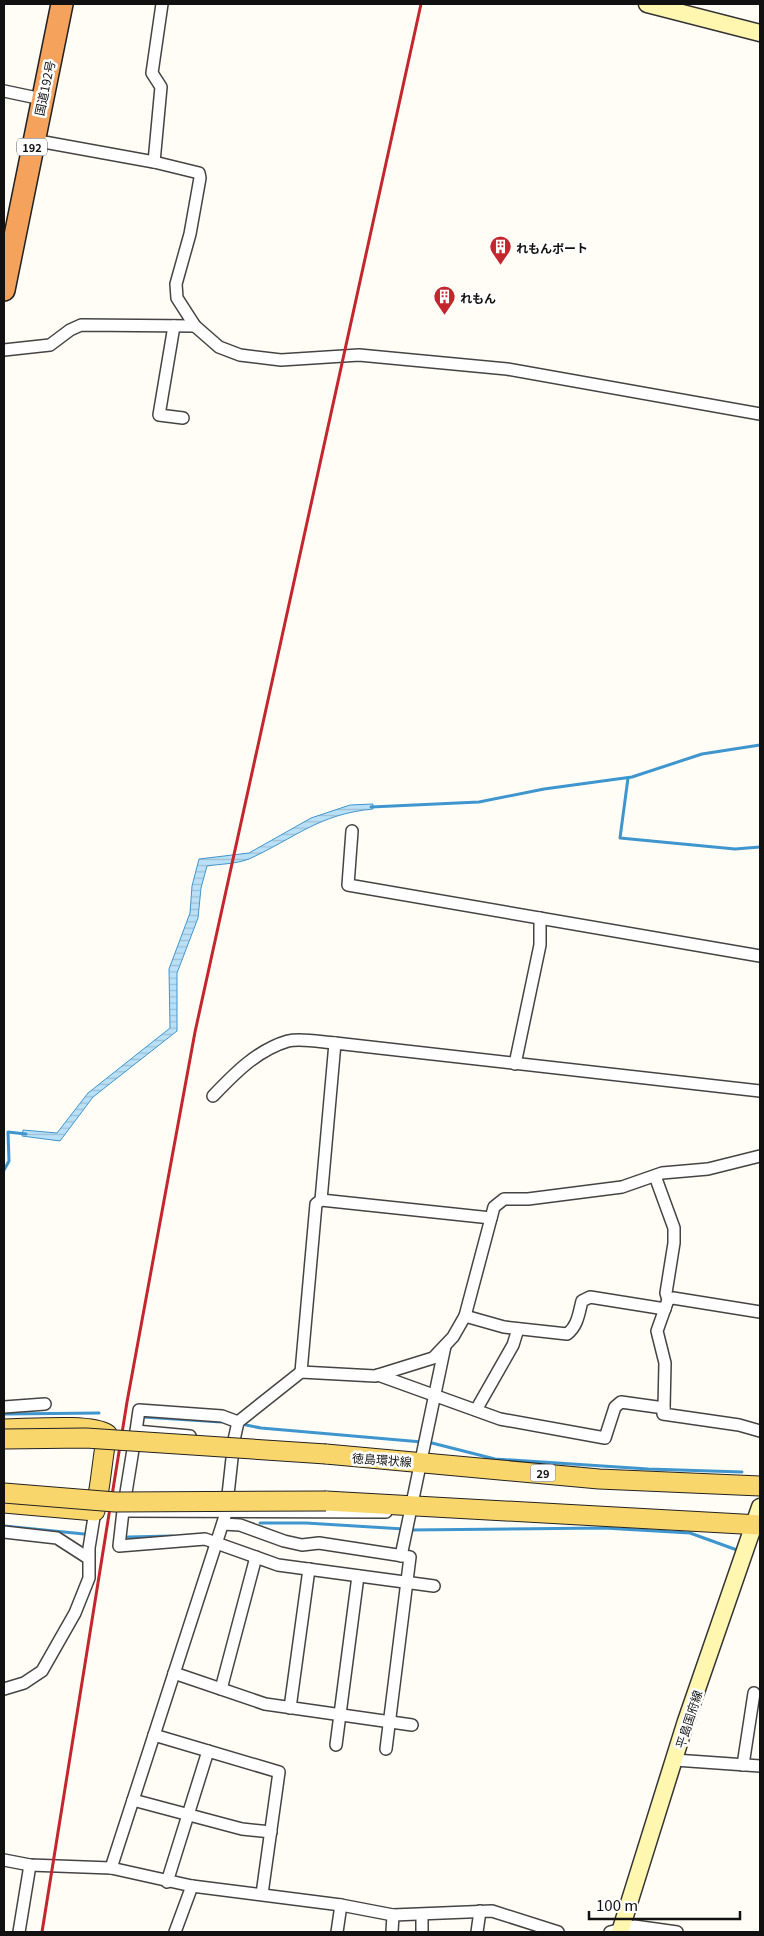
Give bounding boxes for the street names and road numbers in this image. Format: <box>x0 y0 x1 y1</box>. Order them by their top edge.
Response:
street label: 国道192号 <box>30 59 58 117</box>
road number: 192 <box>17 138 47 156</box>
street label: 徳島環状線 <box>351 1448 413 1470</box>
road number: 29 <box>530 1465 556 1482</box>
street label: 平島国府線 <box>671 1688 705 1750</box>

